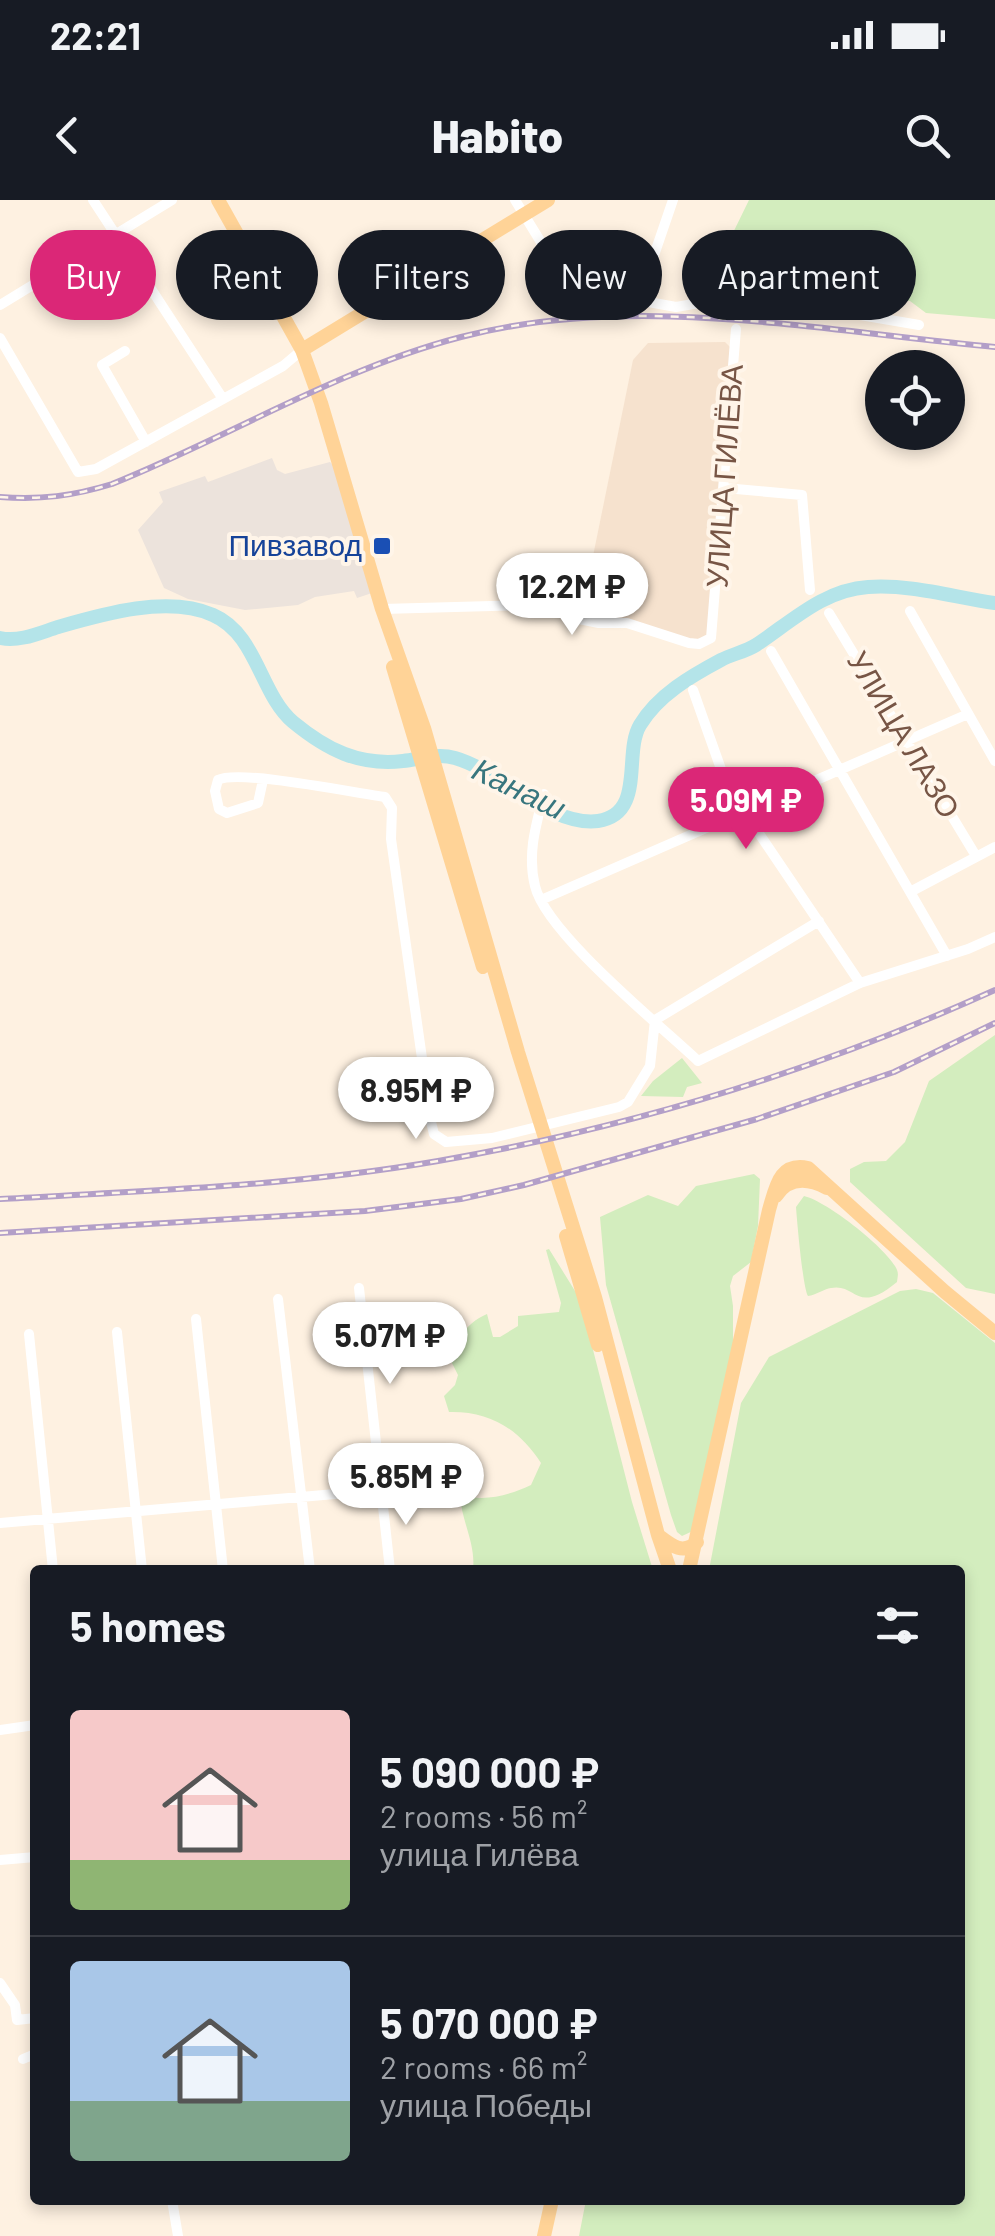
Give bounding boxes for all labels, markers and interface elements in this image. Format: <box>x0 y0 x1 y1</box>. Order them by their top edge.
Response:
text: 22:21 <box>50 12 141 58</box>
icon: back <box>40 108 95 163</box>
text: Habito <box>432 108 563 162</box>
icon: search <box>900 108 955 163</box>
chip: Buy <box>30 230 156 320</box>
chip: Rent <box>176 230 318 320</box>
chip: Filters <box>338 230 505 320</box>
chip: New <box>525 230 662 320</box>
chip: Apartment <box>682 230 916 320</box>
map controls <box>865 350 965 450</box>
button: locate <box>865 350 965 450</box>
street label: УЛИЦА ГИЛЁВА <box>697 363 749 589</box>
place label: Пивзавод <box>229 526 362 562</box>
marker: Пивзавод <box>371 535 393 557</box>
pin: 12.2M ₽ <box>480 553 664 638</box>
text: 12.2M ₽ <box>518 566 626 604</box>
street label: УЛИЦА ЛАЗО <box>841 644 969 824</box>
water label: Канаш <box>467 749 573 826</box>
pin: 5.09M ₽ <box>654 767 838 852</box>
text: 5.09M ₽ <box>690 780 802 818</box>
pin: 8.95M ₽ <box>324 1057 508 1142</box>
text: 8.95M ₽ <box>360 1070 472 1108</box>
pin: 5.07M ₽ <box>298 1302 482 1387</box>
text: 5.07M ₽ <box>335 1315 445 1353</box>
pin: 5.85M ₽ <box>314 1443 498 1528</box>
text: 5.85M ₽ <box>350 1456 462 1494</box>
icon: filters <box>870 1598 925 1653</box>
text: 5 homes <box>70 1600 226 1650</box>
text: 5 090 000 ₽ <box>380 1746 599 1796</box>
icon: home <box>150 1750 270 1870</box>
text: 2 rooms · 56 m² <box>380 1796 588 1834</box>
text: улица Гилёва <box>380 1834 579 1872</box>
text: 5 070 000 ₽ <box>380 1997 598 2047</box>
icon: home <box>150 2001 270 2121</box>
text: 2 rooms · 66 m² <box>380 2047 588 2085</box>
text: улица Победы <box>380 2085 592 2123</box>

